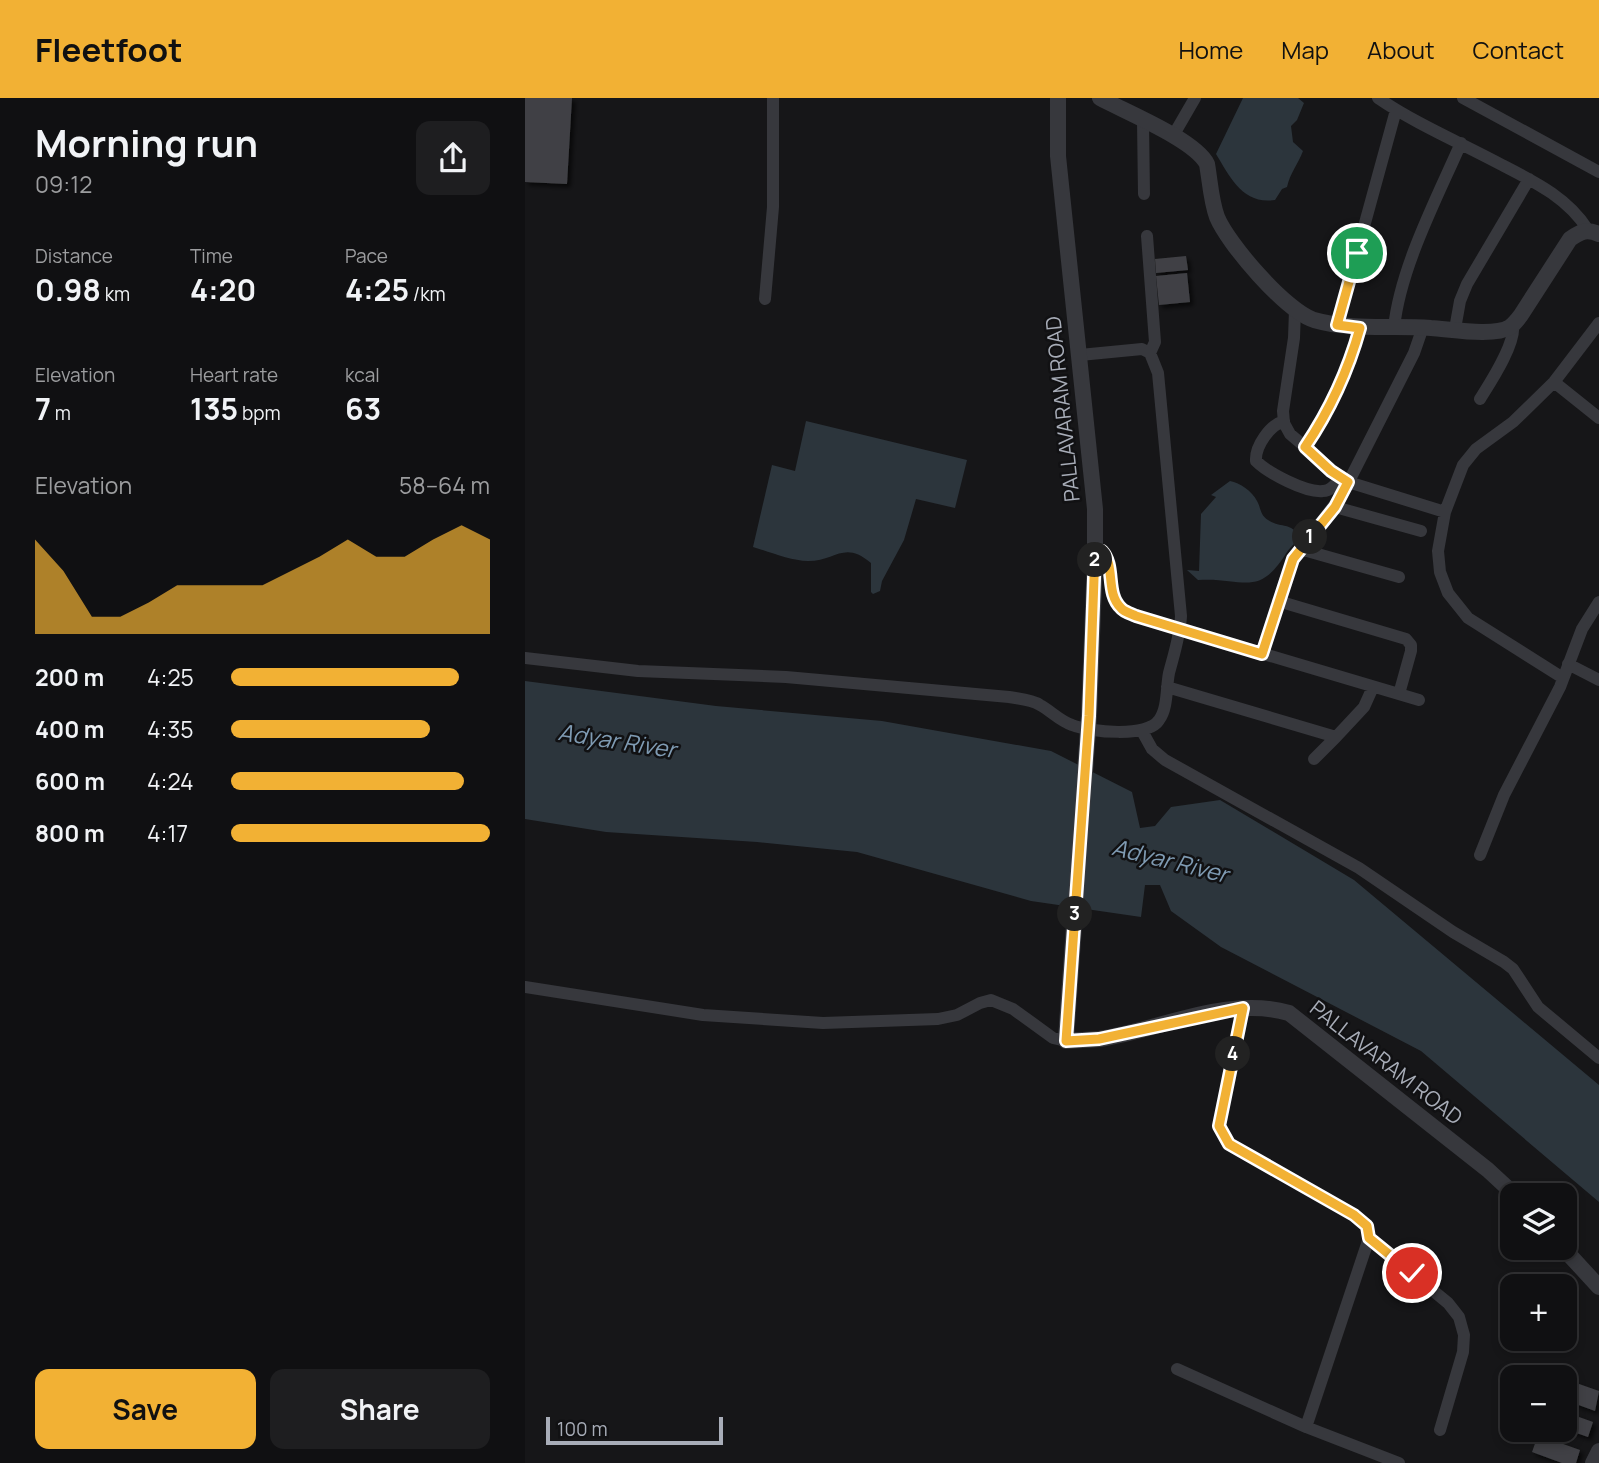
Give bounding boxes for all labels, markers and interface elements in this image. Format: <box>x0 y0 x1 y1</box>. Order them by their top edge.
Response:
text: Fleetfoot <box>35 27 182 72</box>
text: Home <box>1178 33 1243 66</box>
text: Map <box>1281 33 1329 66</box>
text: About <box>1367 33 1435 66</box>
text: Contact <box>1473 33 1564 66</box>
text: Morning run <box>35 116 258 168</box>
button: share <box>416 121 490 195</box>
text: 09:12 <box>35 168 92 200</box>
pin <box>1327 223 1387 283</box>
icon: arrive <box>1338 234 1376 272</box>
text: Distance <box>35 243 113 269</box>
text: Time <box>190 243 233 269</box>
text: Pace <box>345 243 388 269</box>
text: 0.98 <box>35 269 101 310</box>
text: 4:20 <box>190 269 256 310</box>
text: 4:25 <box>345 269 409 310</box>
text: km <box>101 281 130 307</box>
text: /km <box>409 281 446 307</box>
street label: PALLAVARAM ROAD <box>1038 315 1086 503</box>
text: Elevation <box>35 362 115 388</box>
text: Heart rate <box>190 362 278 388</box>
text: kcal <box>345 362 380 388</box>
text: 7 <box>35 388 51 429</box>
text: 135 <box>190 388 238 429</box>
text: 63 <box>345 388 381 429</box>
text: m <box>51 400 71 426</box>
text: bpm <box>238 400 281 426</box>
text: Elevation <box>35 469 132 501</box>
text: 58–64 m <box>399 469 490 501</box>
pin: 1 <box>1293 520 1327 555</box>
text: 1 <box>1305 523 1314 549</box>
pin: 2 <box>1077 542 1113 578</box>
text: 2 <box>1089 546 1100 572</box>
text: 200 m <box>35 661 104 693</box>
text: 4:25 <box>147 661 194 693</box>
text: 400 m <box>35 713 105 745</box>
text: 4:35 <box>147 713 193 745</box>
water label: Adyar River <box>556 715 681 765</box>
text: 600 m <box>35 765 105 797</box>
text: 4:24 <box>147 765 194 797</box>
text: 800 m <box>35 817 105 849</box>
text: 4:17 <box>147 817 188 849</box>
water label: Adyar River <box>1109 830 1234 891</box>
pin: 3 <box>1057 896 1093 932</box>
text: 3 <box>1069 900 1080 926</box>
street label: PALLAVARAM ROAD <box>1304 994 1469 1131</box>
pin: 4 <box>1215 1037 1251 1072</box>
text: 4 <box>1227 1040 1238 1066</box>
map controls <box>1500 1183 1577 1442</box>
button: layers <box>1500 1183 1577 1260</box>
pin <box>1382 1243 1442 1303</box>
icon: check <box>1393 1254 1431 1292</box>
button: + <box>1500 1274 1577 1351</box>
button: − <box>1500 1365 1577 1442</box>
button: Save <box>35 1369 256 1449</box>
button: Share <box>270 1369 490 1449</box>
scale bar <box>546 1414 723 1446</box>
text: 100 m <box>557 1416 608 1442</box>

